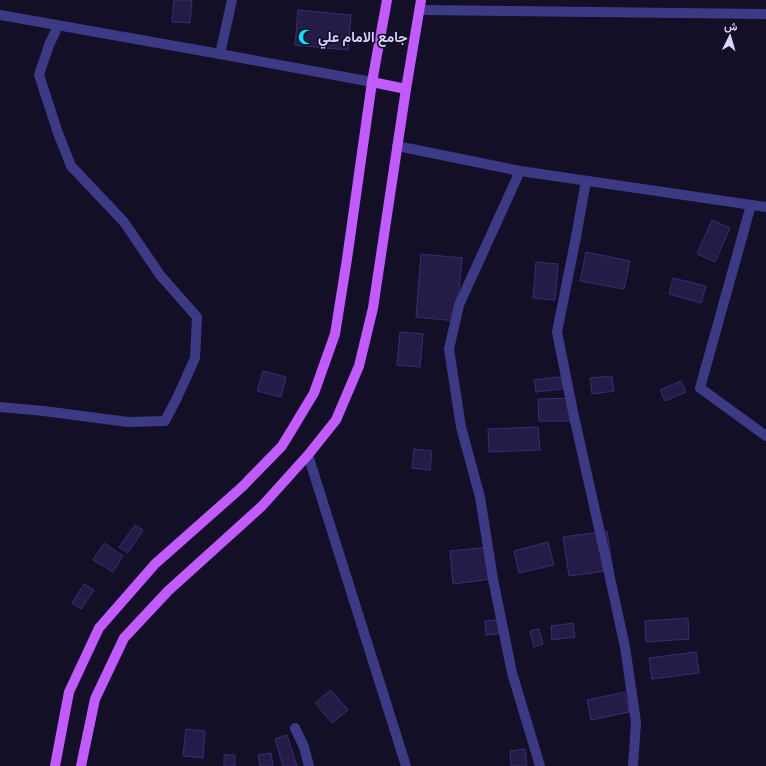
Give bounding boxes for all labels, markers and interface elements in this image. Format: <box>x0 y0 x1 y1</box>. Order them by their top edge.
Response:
north arrow <box>710 16 750 56</box>
text: ش <box>724 19 738 35</box>
mosque icon: جامع الامام علي <box>297 28 315 46</box>
place label: جامع الامام علي <box>318 30 408 49</box>

